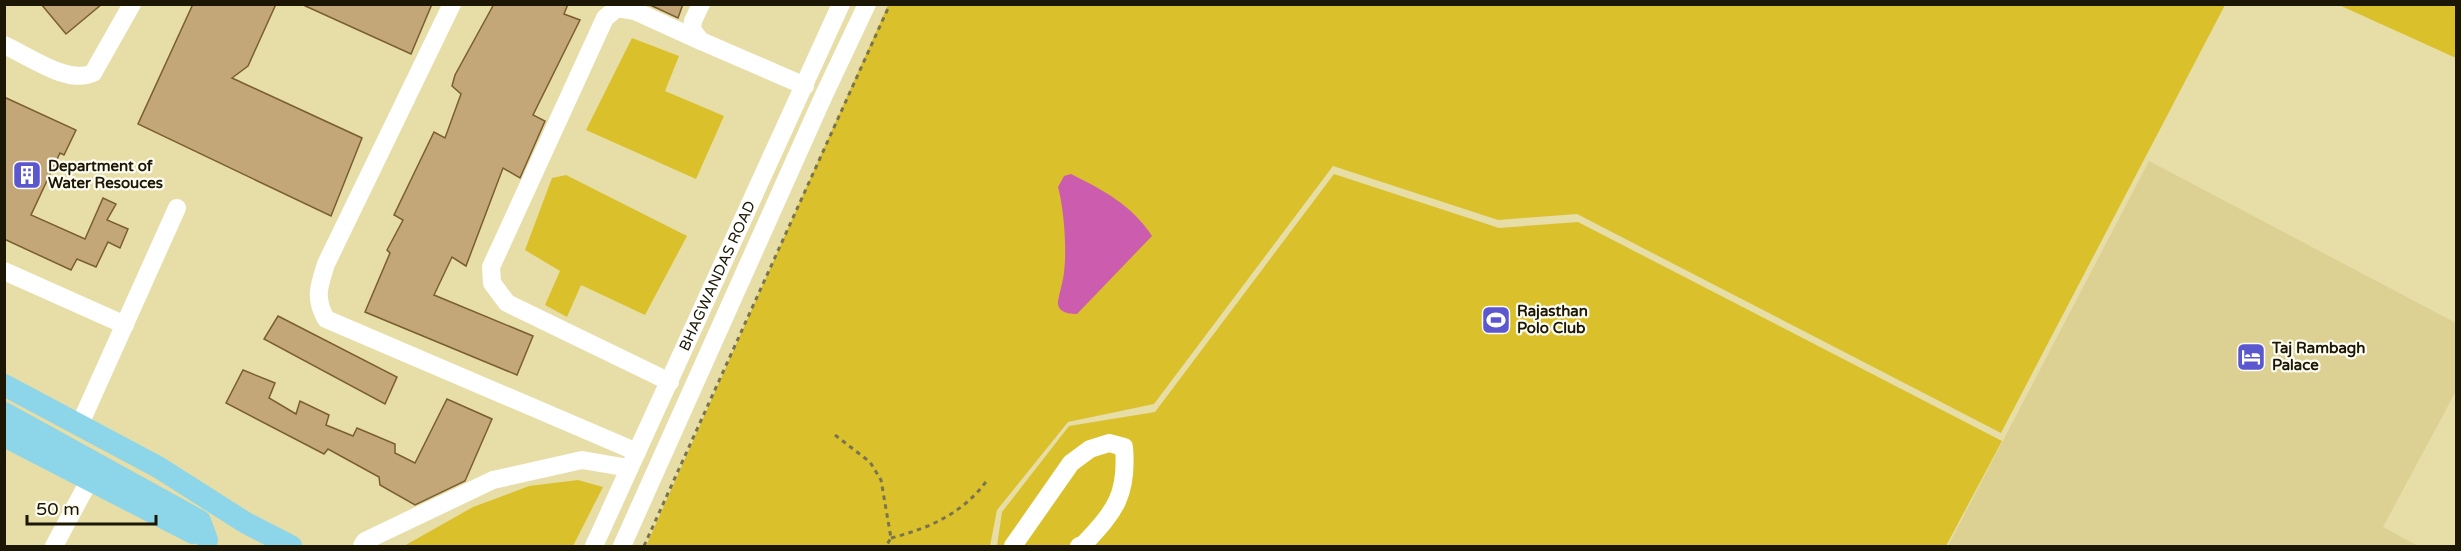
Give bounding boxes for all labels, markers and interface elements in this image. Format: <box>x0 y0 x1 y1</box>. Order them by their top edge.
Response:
place label: Department of Water Resouces <box>48 157 163 192</box>
building icon: Department of Water Resouces <box>11 159 43 191</box>
street label: BHAGWANDAS ROAD <box>675 198 759 354</box>
place label: Rajasthan Polo Club <box>1517 302 1588 337</box>
sports icon: Rajasthan Polo Club <box>1480 304 1512 336</box>
place label: Taj Rambagh Palace <box>2271 339 2365 374</box>
hotel icon: Taj Rambagh Palace <box>2235 341 2267 373</box>
scale bar <box>27 488 156 526</box>
text: 50 m <box>36 498 80 520</box>

